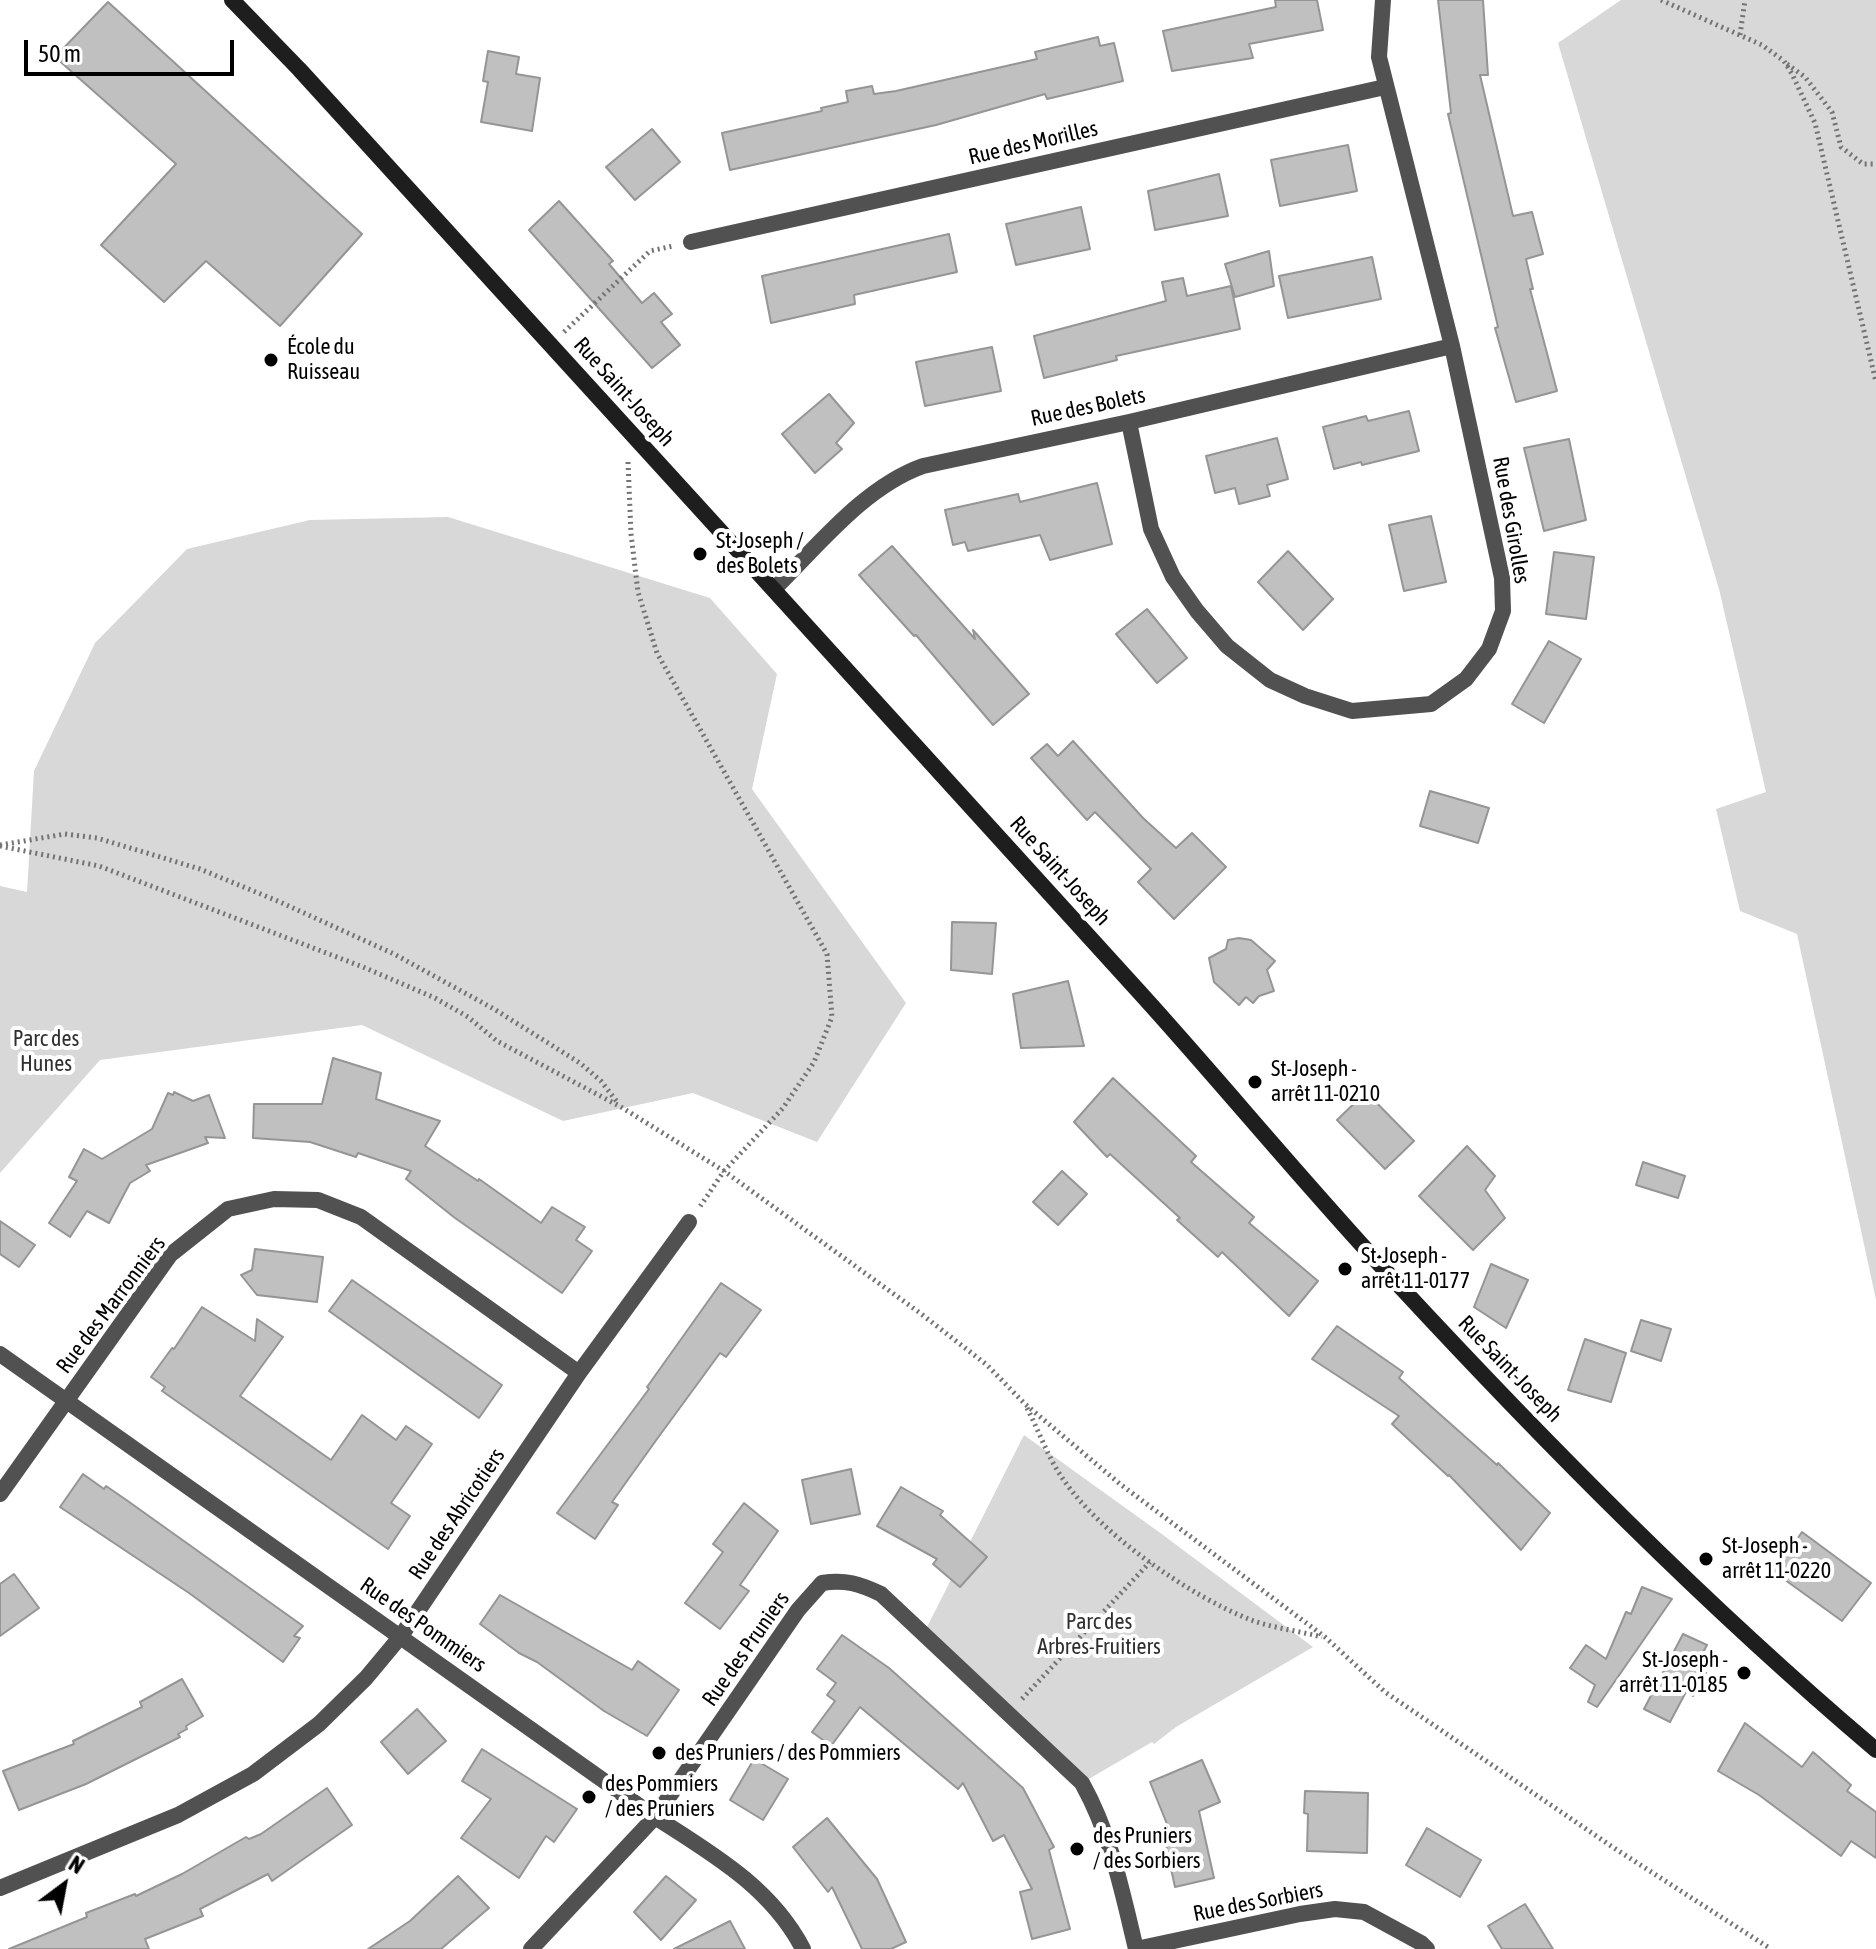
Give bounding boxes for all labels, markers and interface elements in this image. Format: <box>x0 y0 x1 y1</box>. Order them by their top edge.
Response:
scale bar <box>28 24 238 74</box>
text: 50 m <box>38 40 81 67</box>
street label: Rue des Morilles <box>966 115 1100 171</box>
street label: Rue Saint-Joseph <box>568 332 680 452</box>
place label: École du Ruisseau <box>287 334 360 386</box>
marker: École du Ruisseau <box>262 351 280 369</box>
street label: Rue des Bolets <box>1028 382 1148 432</box>
street label: Rue des Girolles <box>1487 454 1535 586</box>
place label: St-Joseph / des Bolets <box>716 528 804 580</box>
marker: St-Joseph / des Bolets <box>691 545 709 563</box>
street label: Rue Saint-Joseph <box>1004 811 1116 931</box>
park label: Parc des Hunes <box>13 1026 79 1078</box>
place label: St-Joseph - arrêt 11-0210 <box>1271 1056 1380 1108</box>
marker: St-Joseph - arrêt 11-0210 <box>1246 1073 1264 1091</box>
street label: Rue des Marronniers <box>51 1231 171 1379</box>
place label: St-Joseph - arrêt 11-0177 <box>1361 1243 1470 1294</box>
marker: St-Joseph - arrêt 11-0177 <box>1336 1260 1354 1278</box>
street label: Rue Saint-Joseph <box>1453 1310 1567 1428</box>
street label: Rue des Abricotiers <box>403 1443 511 1585</box>
place label: St-Joseph - arrêt 11-0220 <box>1722 1533 1831 1584</box>
marker: St-Joseph - arrêt 11-0220 <box>1697 1550 1715 1568</box>
street label: Rue des Pommiers <box>355 1572 491 1678</box>
street label: Rue des Pruniers <box>697 1587 795 1711</box>
park label: Parc des Arbres-Fruitiers <box>1037 1609 1161 1660</box>
place label: St-Joseph - arrêt 11-0185 <box>1619 1647 1728 1698</box>
marker: St-Joseph - arrêt 11-0185 <box>1735 1664 1753 1682</box>
place label: des Pruniers / des Pommiers <box>675 1740 901 1766</box>
marker: des Pruniers / des Pommiers <box>650 1744 668 1762</box>
place label: des Pommiers / des Pruniers <box>605 1771 718 1822</box>
marker: des Pommiers / des Pruniers <box>580 1788 598 1806</box>
place label: des Pruniers / des Sorbiers <box>1093 1823 1200 1874</box>
marker: des Pruniers / des Sorbiers <box>1068 1840 1086 1858</box>
north arrow <box>24 1845 104 1925</box>
text: N <box>64 1850 89 1879</box>
street label: Rue des Sorbiers <box>1191 1876 1325 1928</box>

